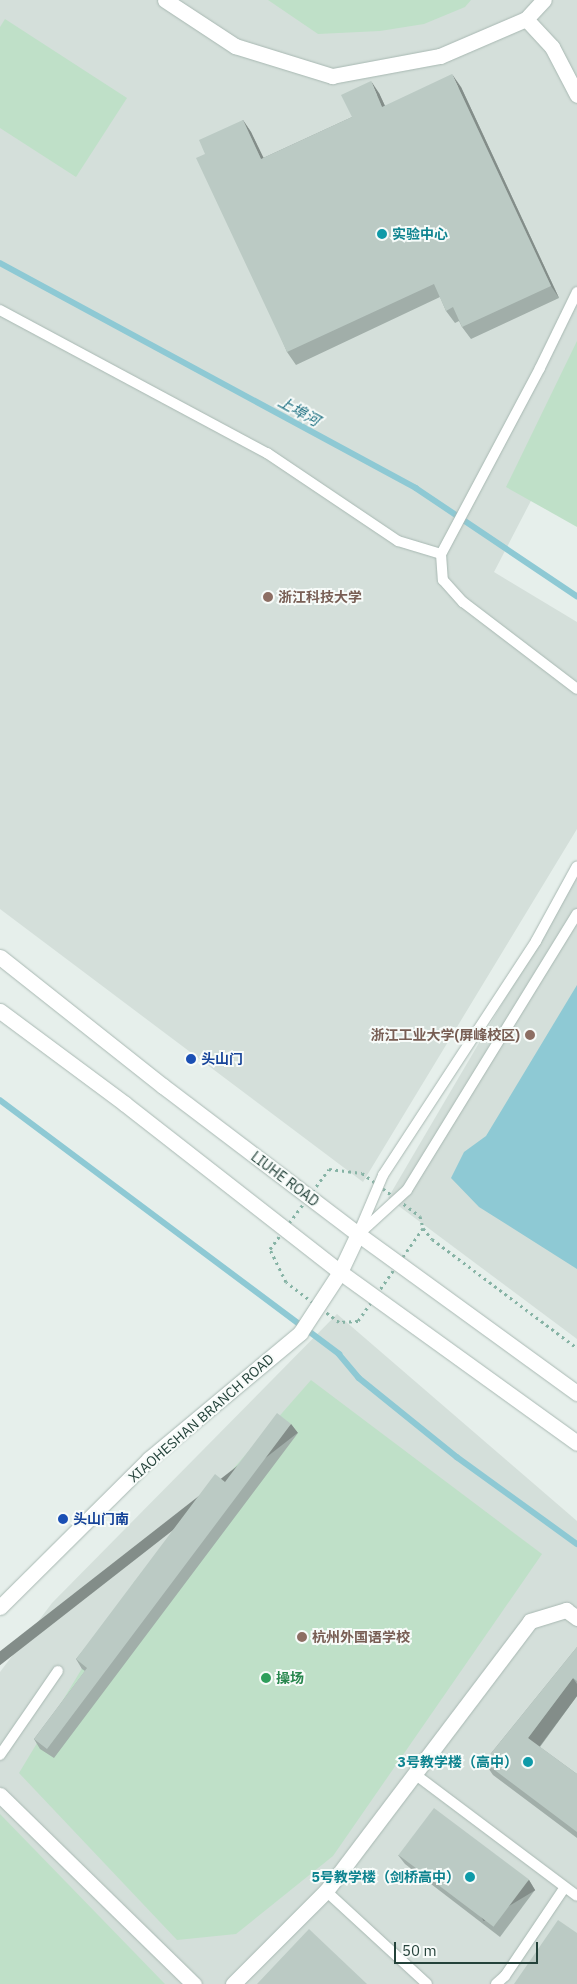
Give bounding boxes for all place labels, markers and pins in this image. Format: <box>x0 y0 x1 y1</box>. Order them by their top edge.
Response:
place label: 实验中心 <box>392 226 448 242</box>
marker: 实验中心 <box>376 228 388 240</box>
place label: 浙江科技大学 <box>278 589 362 605</box>
marker: 浙江科技大学 <box>262 591 274 603</box>
place label: 浙江工业大学(屏峰校区) <box>371 1027 520 1043</box>
marker: 浙江工业大学(屏峰校区) <box>524 1029 536 1041</box>
place label: 头山门 <box>201 1051 243 1067</box>
marker: 头山门 <box>185 1053 197 1065</box>
place label: 头山门南 <box>73 1511 129 1527</box>
marker: 头山门南 <box>57 1513 69 1525</box>
place label: 杭州外国语学校 <box>312 1629 410 1645</box>
marker: 杭州外国语学校 <box>296 1631 308 1643</box>
place label: 操场 <box>276 1670 304 1686</box>
marker: 操场 <box>260 1672 272 1684</box>
place label: 3号教学楼（高中） <box>398 1754 518 1770</box>
marker: 3号教学楼（高中） <box>522 1756 534 1768</box>
place label: 5号教学楼（剑桥高中） <box>312 1869 460 1885</box>
marker: 5号教学楼（剑桥高中） <box>464 1871 476 1883</box>

